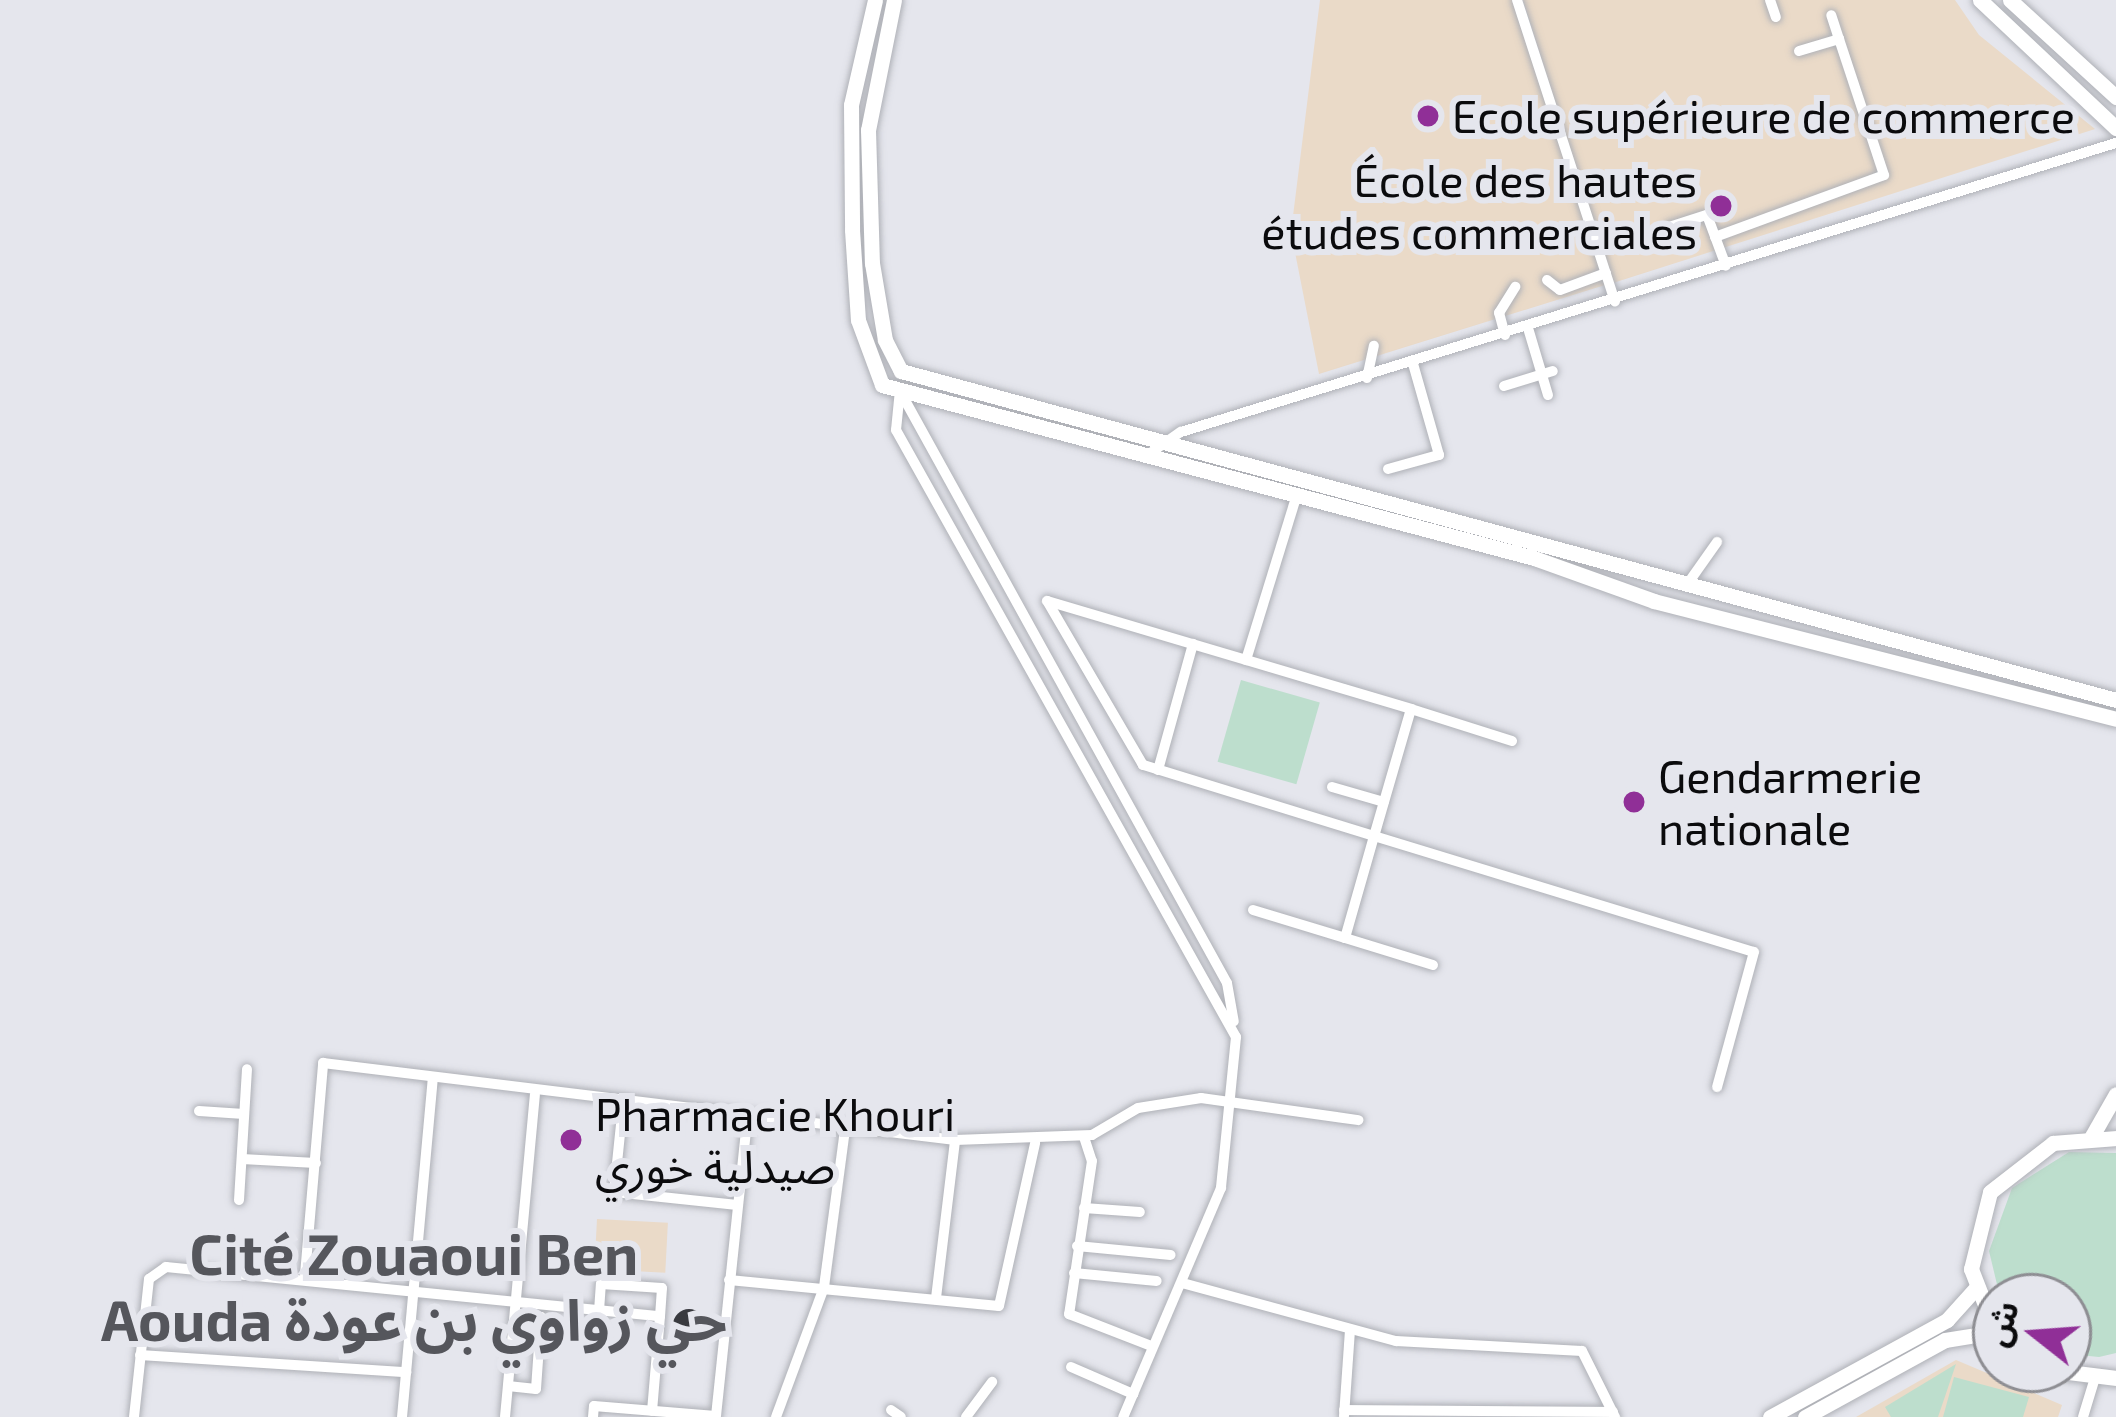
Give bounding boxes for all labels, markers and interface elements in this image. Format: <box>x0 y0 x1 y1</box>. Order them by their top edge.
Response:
place label: Ecole supérieure de commerce <box>1452 89 2075 143</box>
marker: Ecole supérieure de commerce <box>1415 103 1441 129</box>
place label: École des hautes études commerciales <box>1261 153 1697 259</box>
marker: École des hautes études commerciales <box>1708 193 1734 219</box>
place label: Gendarmerie nationale <box>1658 749 1922 855</box>
marker: Gendarmerie nationale <box>1621 789 1647 815</box>
place label: Pharmacie Khouri صيدلية خوري <box>595 1087 955 1193</box>
marker: Pharmacie Khouri صيدلية خوري <box>558 1127 584 1153</box>
district label: Cité Zouaoui Ben Aouda حي زواوي بن عودة <box>101 1219 727 1353</box>
north arrow <box>1972 1273 2092 1393</box>
text: ش <box>1975 1296 2026 1351</box>

